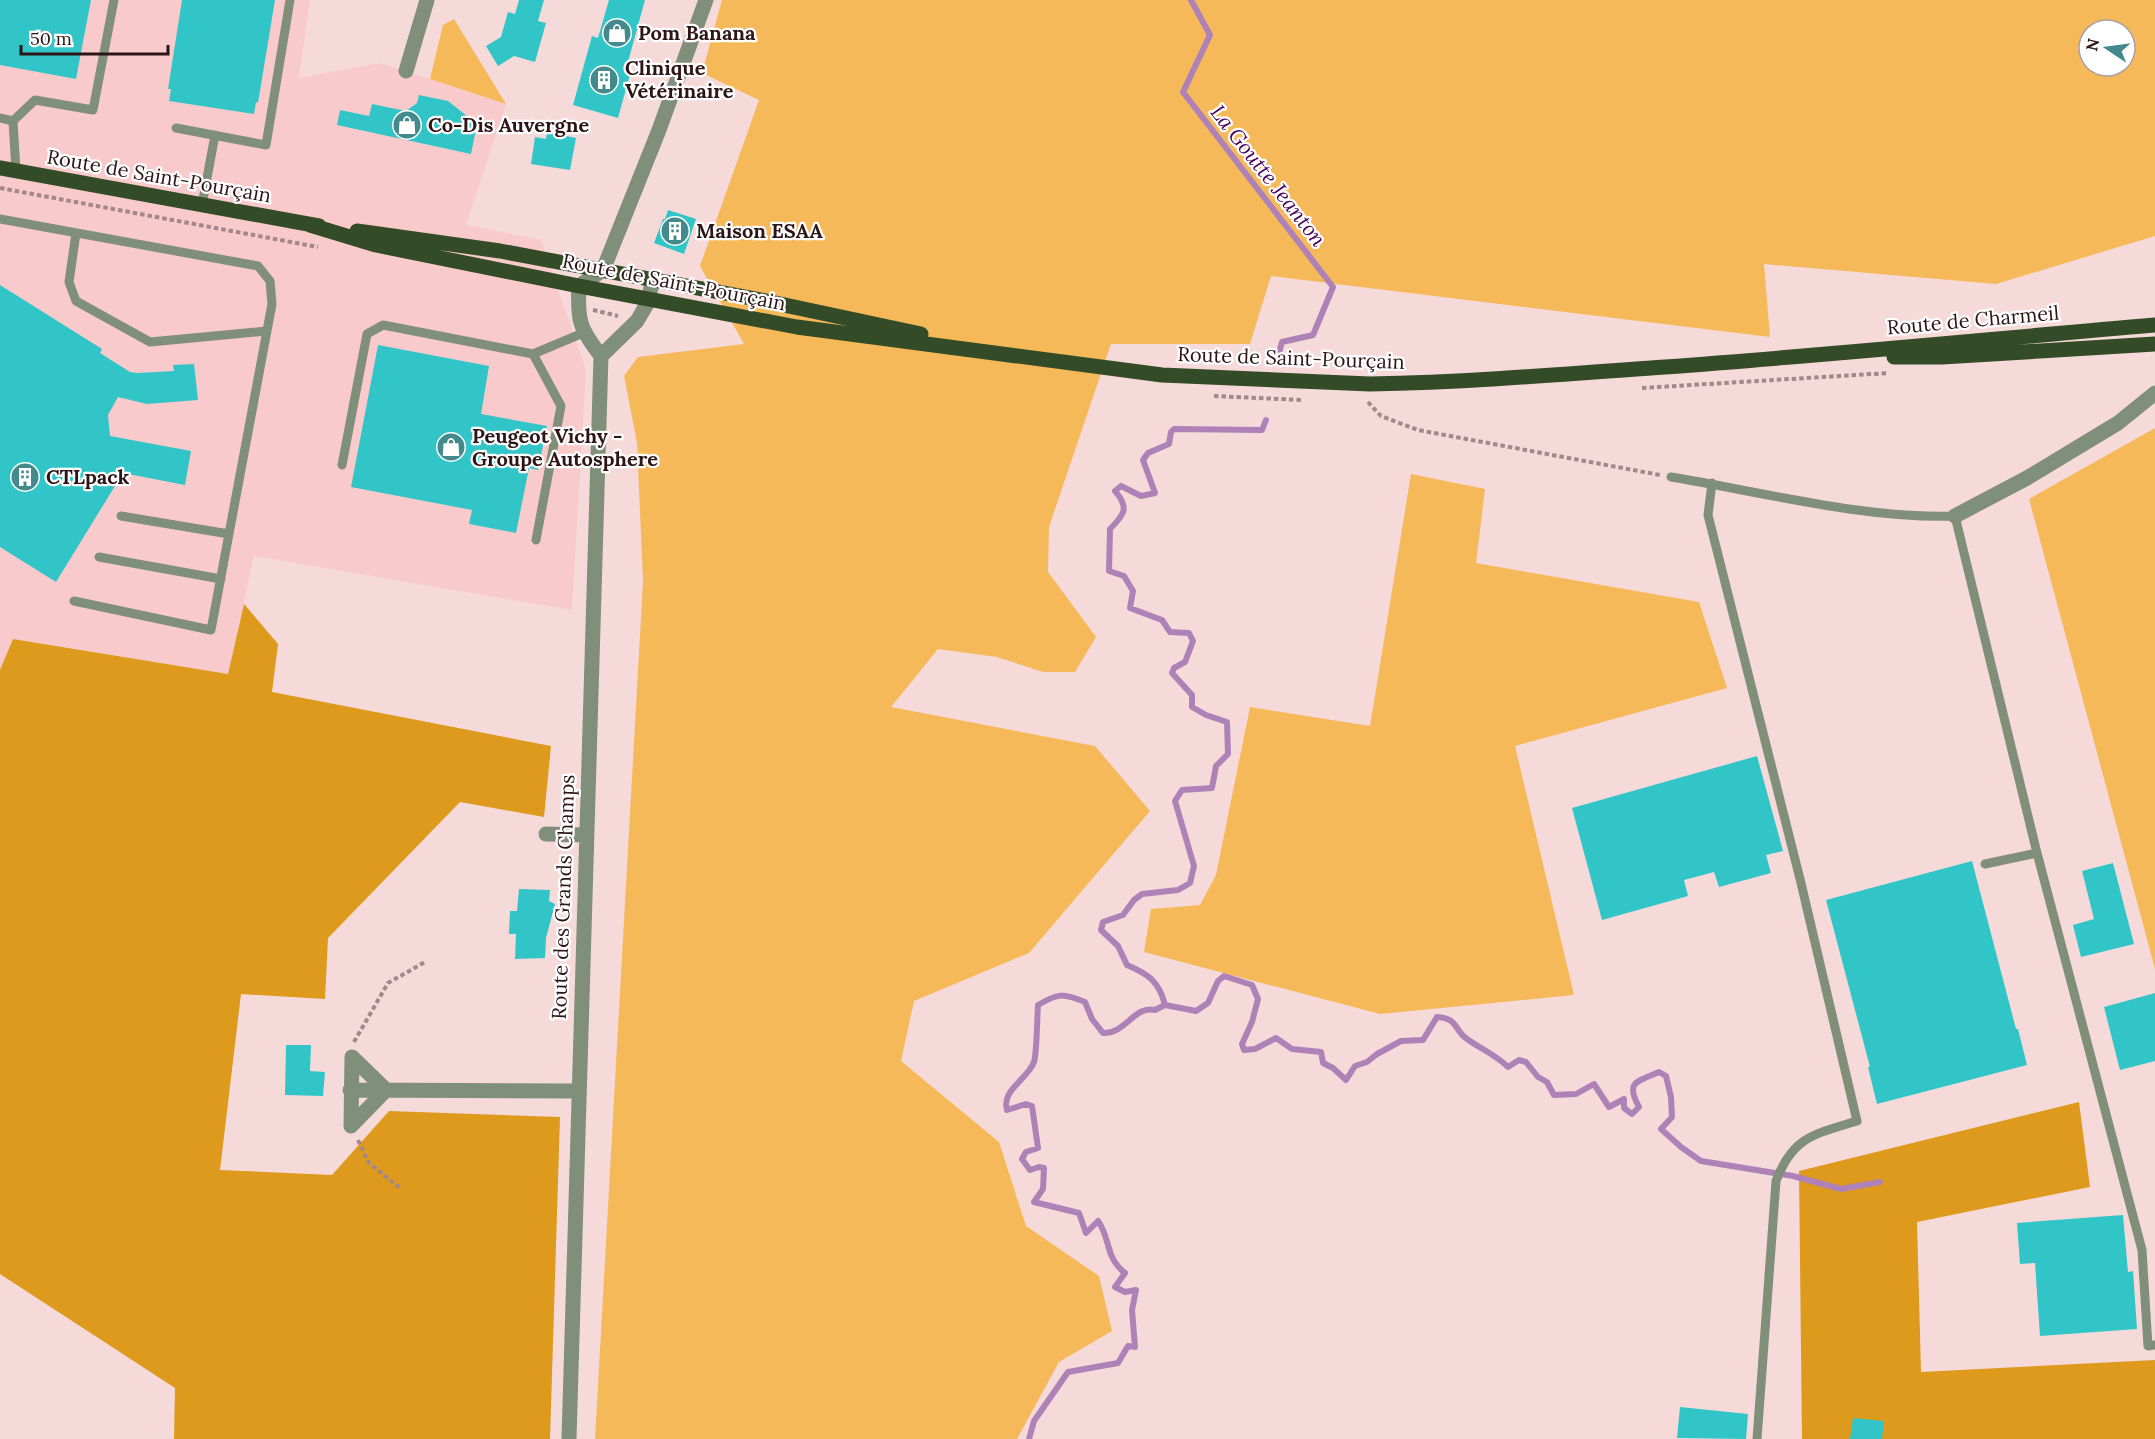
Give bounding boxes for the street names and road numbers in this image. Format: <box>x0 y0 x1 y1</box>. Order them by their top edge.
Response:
street label: Route de Saint-Pourçain <box>45 143 273 208</box>
street label: Route de Saint-Pourçain <box>560 248 788 315</box>
street label: Route de Charmeil <box>1886 300 2060 339</box>
street label: Route de Saint-Pourçain <box>1177 341 1405 374</box>
street label: Route des Grands Champs <box>546 774 579 1020</box>

